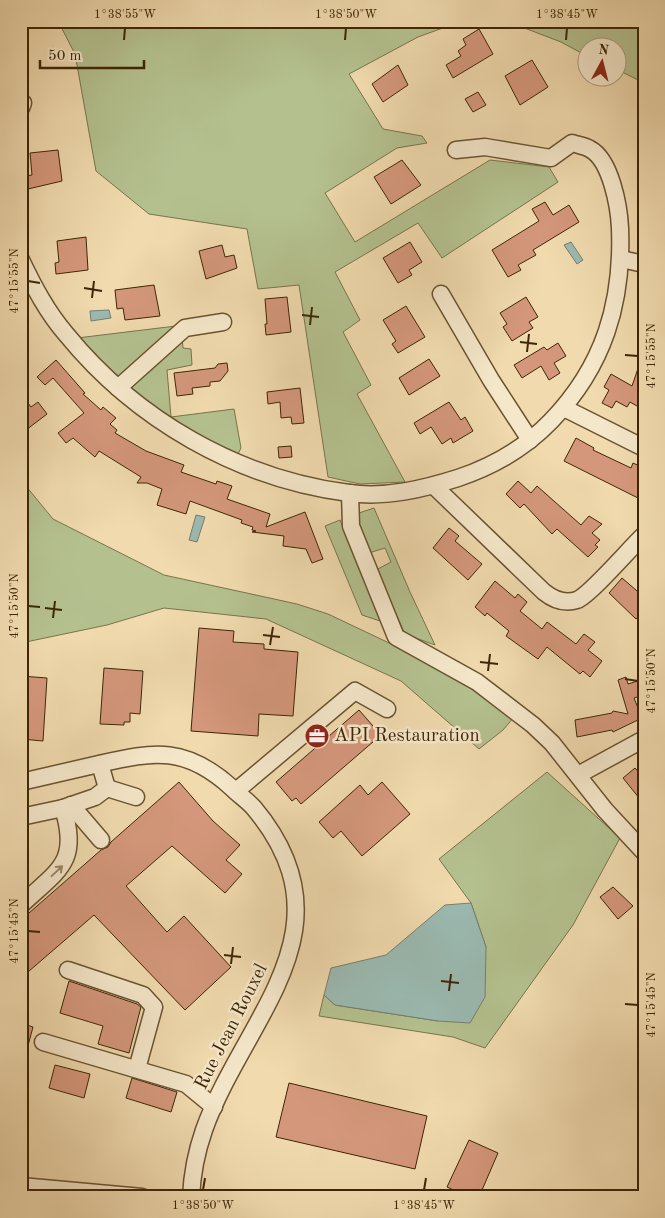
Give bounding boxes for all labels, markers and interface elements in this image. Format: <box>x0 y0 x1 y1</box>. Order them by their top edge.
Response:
text: 1°38'55"W <box>94 8 156 21</box>
text: 1°38'50"W <box>315 8 377 21</box>
text: 1°38'45"W <box>536 8 598 21</box>
scale bar <box>40 38 144 70</box>
north arrow <box>578 38 628 88</box>
text: N <box>597 42 610 58</box>
text: 50 m <box>48 49 82 64</box>
text: 47°15'55"N <box>8 248 21 314</box>
text: 47°15'55"N <box>645 323 658 389</box>
text: 47°15'50"N <box>8 573 21 639</box>
text: 47°15'50"N <box>645 648 658 714</box>
office icon: API Restauration <box>304 723 330 749</box>
place label: API Restauration <box>334 727 480 746</box>
one-way arrow <box>50 865 63 877</box>
text: 47°15'45"N <box>8 898 21 964</box>
street label: Rue Jean Rouxel <box>192 961 272 1093</box>
text: 47°15'45"N <box>645 972 658 1038</box>
text: 1°38'50"W <box>172 1199 234 1212</box>
text: 1°38'45"W <box>393 1199 455 1212</box>

